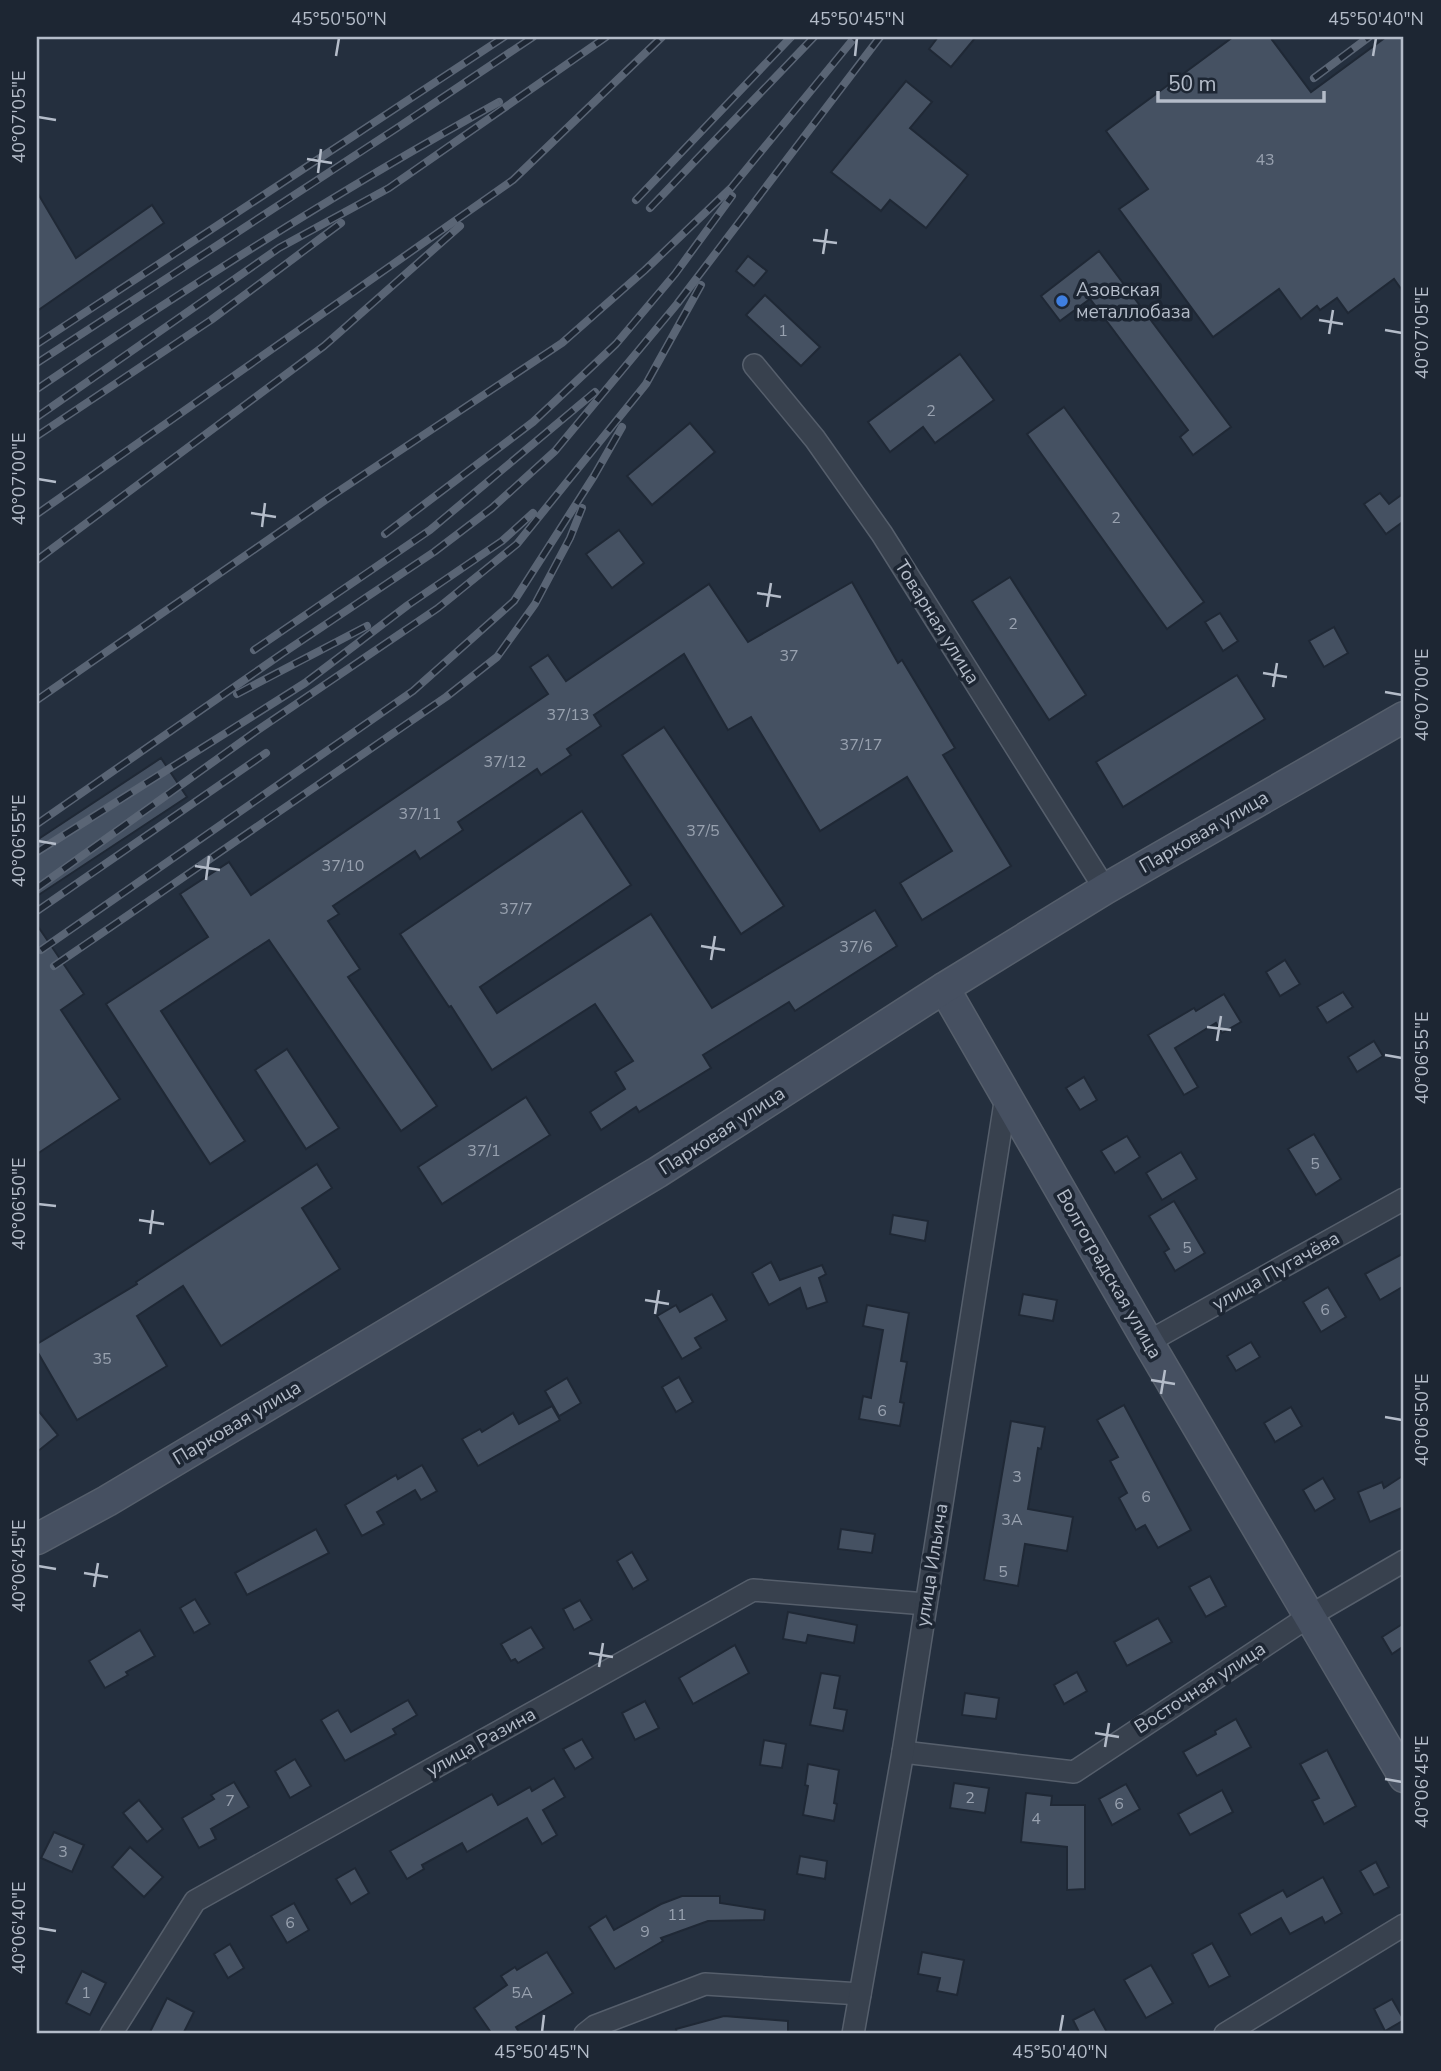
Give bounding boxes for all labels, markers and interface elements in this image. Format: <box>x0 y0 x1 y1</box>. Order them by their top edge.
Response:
text: 45°50'50"N <box>291 7 387 31</box>
text: 45°50'45"N <box>809 7 905 31</box>
text: 45°50'40"N <box>1328 7 1424 31</box>
scale bar <box>1158 60 1324 104</box>
text: 50 m <box>1168 70 1217 98</box>
text: 40°07'05"E <box>7 71 31 164</box>
house number: 43 <box>1255 149 1275 171</box>
place label: Азовская металлобаза <box>1076 277 1191 325</box>
text: 40°07'05"E <box>1410 287 1434 380</box>
marker: Азовская металлобаза <box>1054 293 1070 309</box>
house number: 1 <box>778 320 788 342</box>
house number: 2 <box>926 400 936 422</box>
text: 40°07'00"E <box>7 433 31 526</box>
house number: 2 <box>1111 507 1121 529</box>
street label: Товарная улица <box>888 555 986 689</box>
house number: 2 <box>1008 613 1018 635</box>
house number: 37 <box>779 645 799 667</box>
text: 40°07'00"E <box>1410 649 1434 742</box>
house number: 37/13 <box>547 704 589 726</box>
house number: 37/17 <box>840 734 882 756</box>
house number: 37/12 <box>484 751 526 773</box>
street label: Парковая улица <box>1135 784 1273 880</box>
text: 40°06'55"E <box>7 795 31 888</box>
house number: 37/11 <box>399 803 441 825</box>
house number: 37/5 <box>686 820 720 842</box>
house number: 37/10 <box>322 855 364 877</box>
house number: 37/7 <box>499 898 533 920</box>
house number: 37/6 <box>839 936 873 958</box>
text: 40°06'55"E <box>1410 1012 1434 1105</box>
street label: Парковая улица <box>654 1081 790 1181</box>
house number: 37/1 <box>467 1140 501 1162</box>
house number: 5 <box>1310 1153 1320 1175</box>
text: 40°06'50"E <box>7 1158 31 1251</box>
street label: Волгоградская улица <box>1050 1184 1168 1364</box>
street label: улица Пугачёва <box>1208 1225 1344 1317</box>
house number: 5 <box>1182 1237 1192 1259</box>
house number: 6 <box>1320 1299 1330 1321</box>
house number: 35 <box>92 1348 112 1370</box>
street label: Парковая улица <box>168 1374 306 1472</box>
text: 40°06'50"E <box>1410 1374 1434 1467</box>
house number: 6 <box>877 1400 887 1422</box>
house number: 3 <box>1012 1466 1022 1488</box>
house number: 6 <box>1141 1486 1151 1508</box>
street label: улица Ильича <box>909 1501 955 1629</box>
house number: 3А <box>1001 1509 1023 1531</box>
text: 40°06'45"E <box>7 1520 31 1613</box>
house number: 5 <box>998 1561 1008 1583</box>
street label: Восточная улица <box>1129 1636 1271 1740</box>
street label: улица Разина <box>421 1701 541 1783</box>
text: 40°06'45"E <box>1410 1736 1434 1829</box>
house number: 2 <box>965 1787 975 1809</box>
house number: 7 <box>225 1790 235 1812</box>
house number: 6 <box>1114 1793 1124 1815</box>
house number: 4 <box>1031 1808 1041 1830</box>
house number: 3 <box>58 1841 68 1863</box>
text: 40°06'40"E <box>7 1882 31 1975</box>
house number: 11 <box>667 1904 687 1926</box>
house number: 6 <box>285 1912 295 1934</box>
house number: 9 <box>640 1921 650 1943</box>
house number: 1 <box>81 1982 91 2004</box>
house number: 5А <box>511 1982 533 2004</box>
text: 45°50'45"N <box>494 2040 590 2064</box>
text: 45°50'40"N <box>1012 2040 1108 2064</box>

